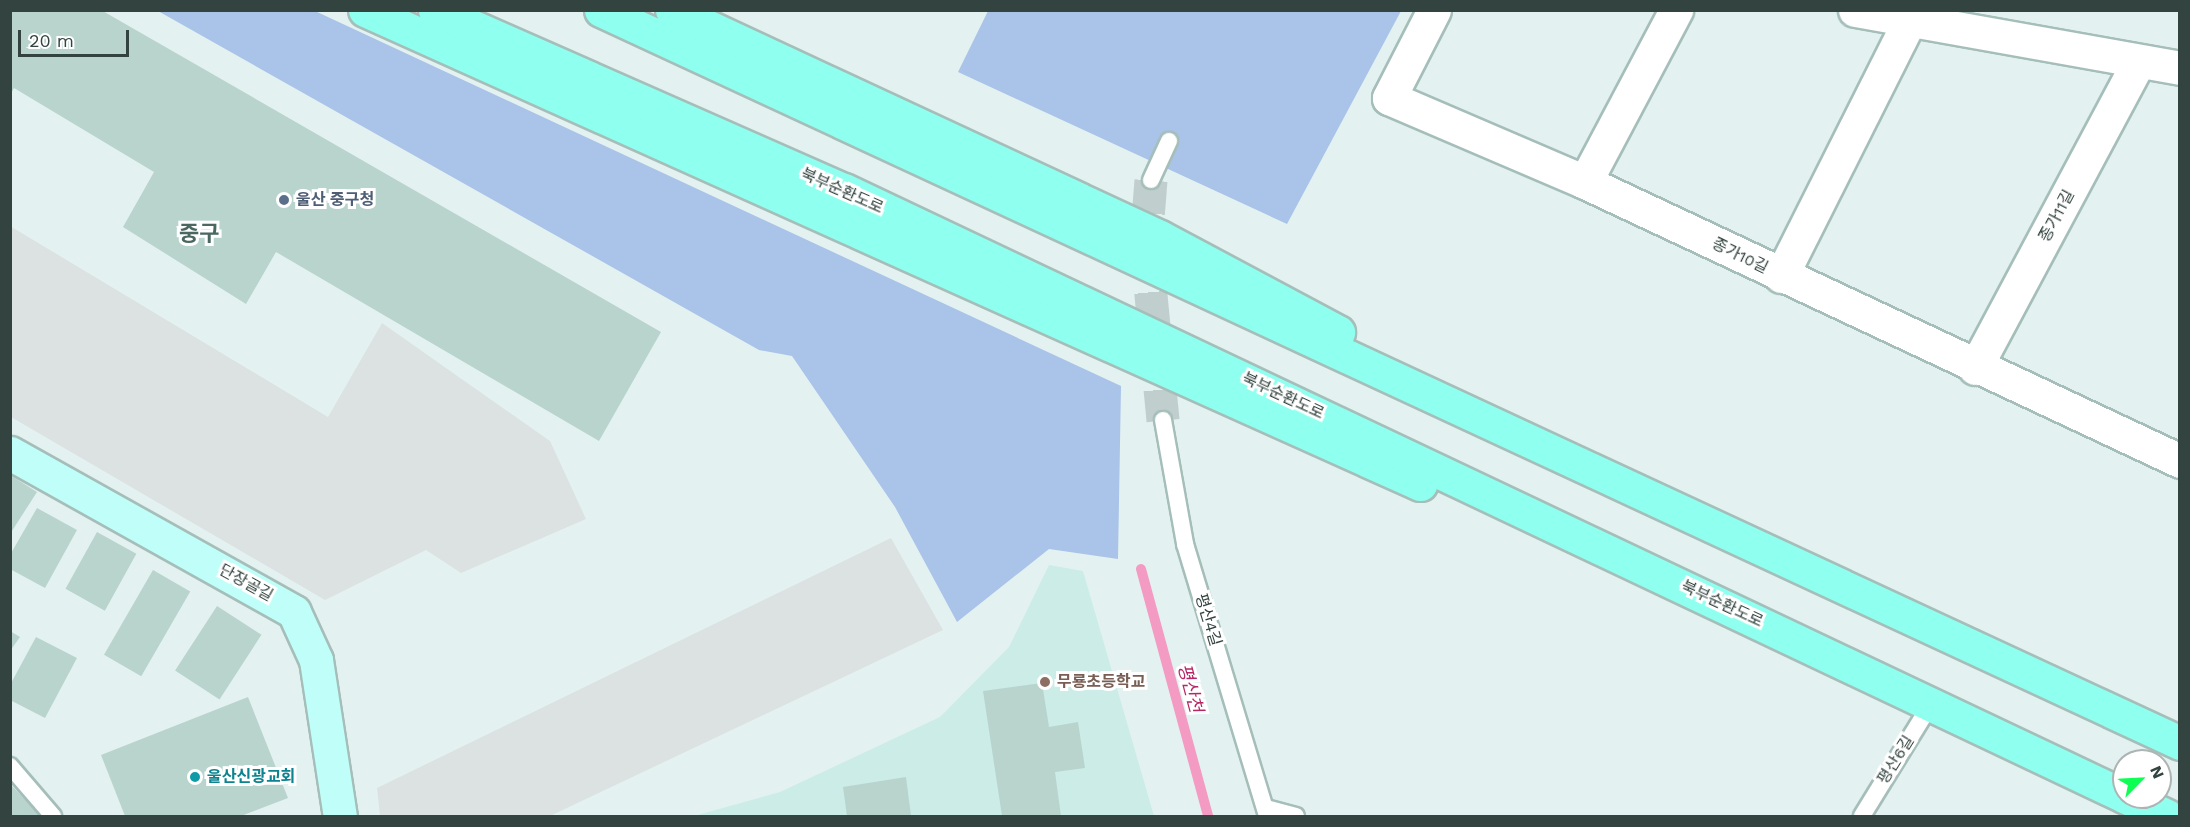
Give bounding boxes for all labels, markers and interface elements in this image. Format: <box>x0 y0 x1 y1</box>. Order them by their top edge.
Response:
scale bar <box>21 18 132 56</box>
text: 20 m <box>29 30 74 51</box>
street label: 북부순환도로 <box>798 164 886 218</box>
street label: 종가11길 <box>2035 186 2079 246</box>
place label: 울산 중구청 <box>296 190 374 210</box>
marker: 울산 중구청 <box>277 193 291 207</box>
district label: 중구 <box>179 221 219 247</box>
street label: 종가10길 <box>1709 234 1771 278</box>
street label: 북부순환도로 <box>1239 369 1327 423</box>
street label: 단장골길 <box>216 560 276 606</box>
street label: 북부순환도로 <box>1678 577 1766 631</box>
street label: 평산4길 <box>1191 591 1225 649</box>
water label: 평산천 <box>1173 661 1207 715</box>
place label: 무룡초등학교 <box>1057 672 1145 692</box>
marker: 무룡초등학교 <box>1038 675 1052 689</box>
street label: 평산6길 <box>1874 732 1918 788</box>
north arrow <box>2112 749 2172 809</box>
text: N <box>2146 763 2168 782</box>
place label: 울산신광교회 <box>207 767 295 787</box>
marker: 울산신광교회 <box>188 770 202 784</box>

